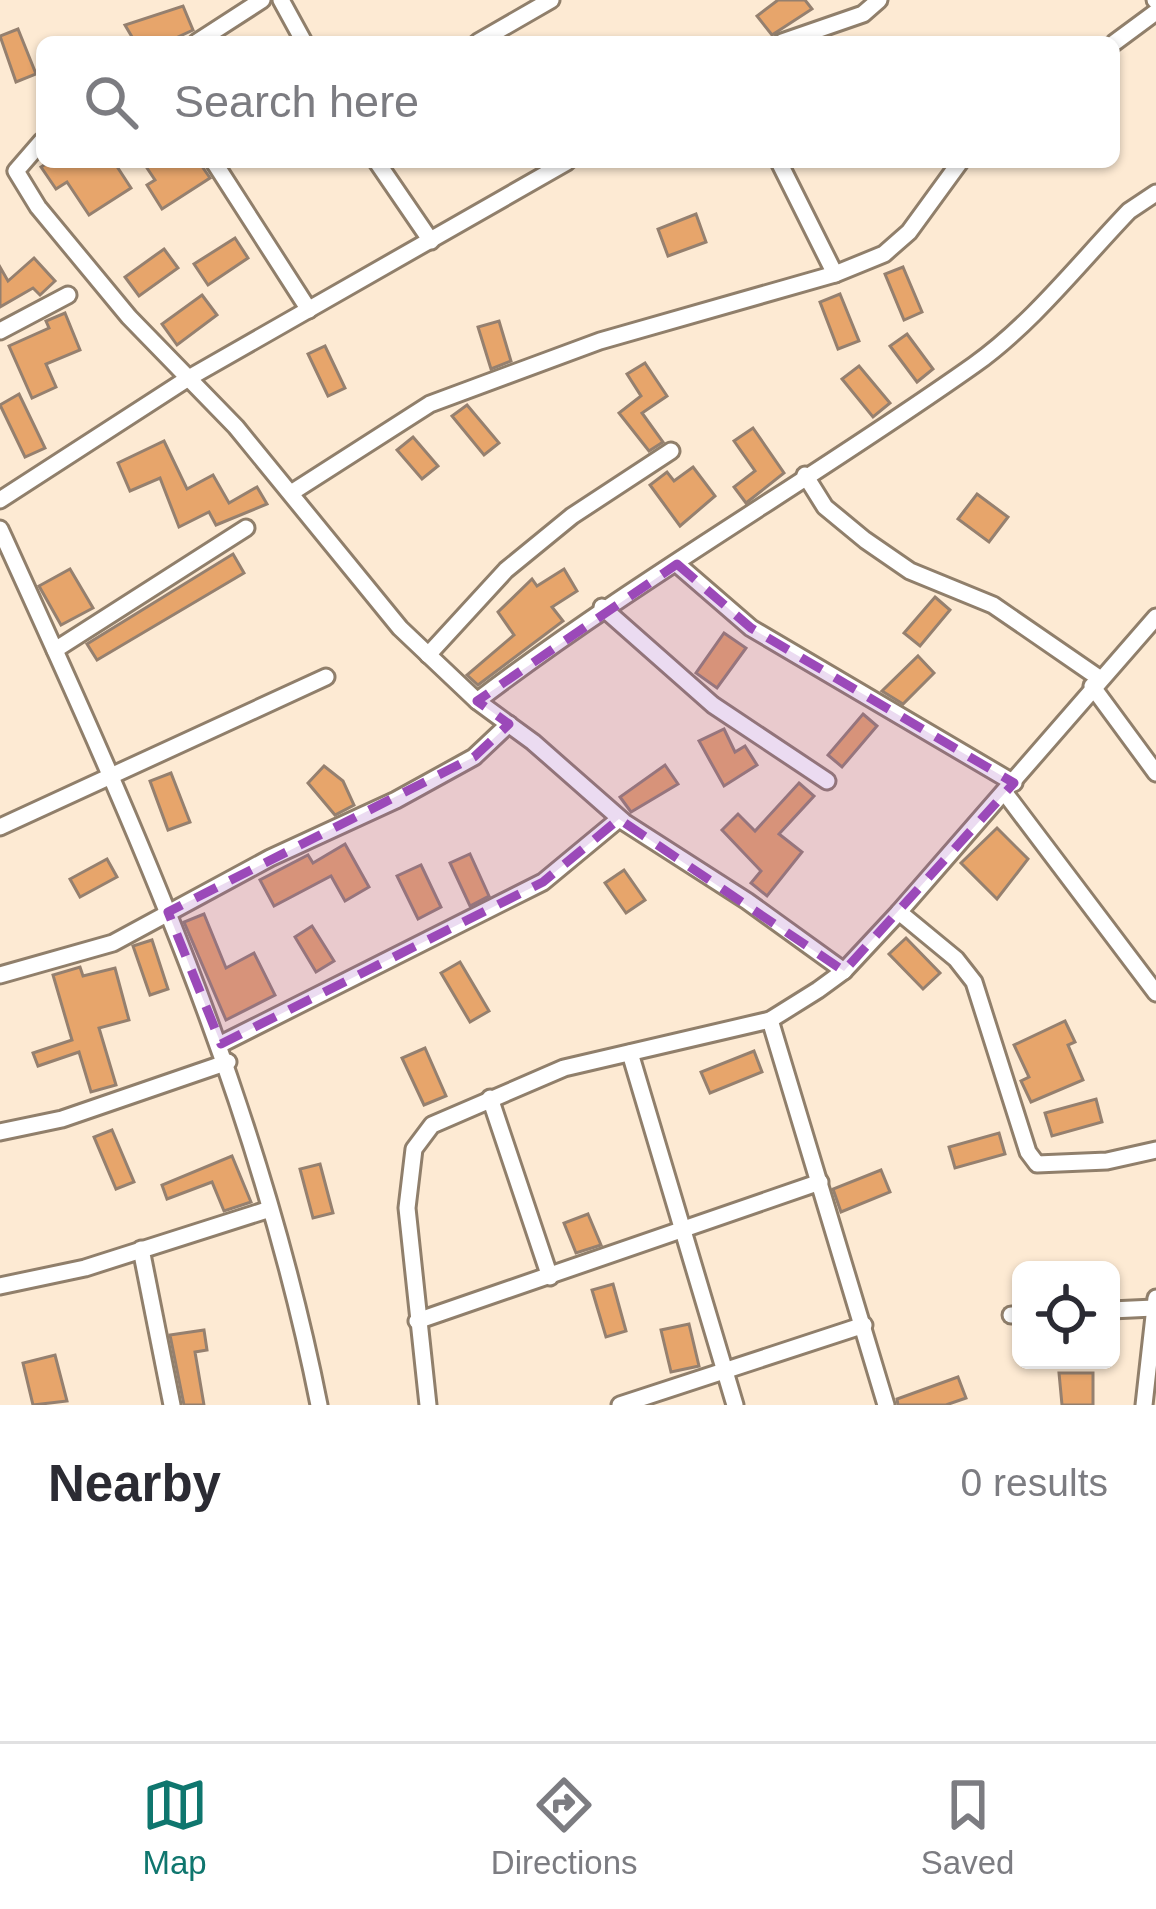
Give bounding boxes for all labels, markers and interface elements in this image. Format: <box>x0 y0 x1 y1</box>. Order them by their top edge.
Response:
search box <box>36 36 1120 168</box>
icon: search <box>78 69 144 135</box>
text: Search here <box>174 76 419 127</box>
map controls <box>1012 1261 1120 1369</box>
button: locate <box>1012 1261 1120 1369</box>
text: Nearby <box>48 1455 221 1512</box>
text: 0 results <box>961 1461 1108 1504</box>
tab: Map <box>142 1772 208 1882</box>
tab: Directions <box>491 1772 638 1882</box>
tab: Saved <box>921 1772 1014 1882</box>

